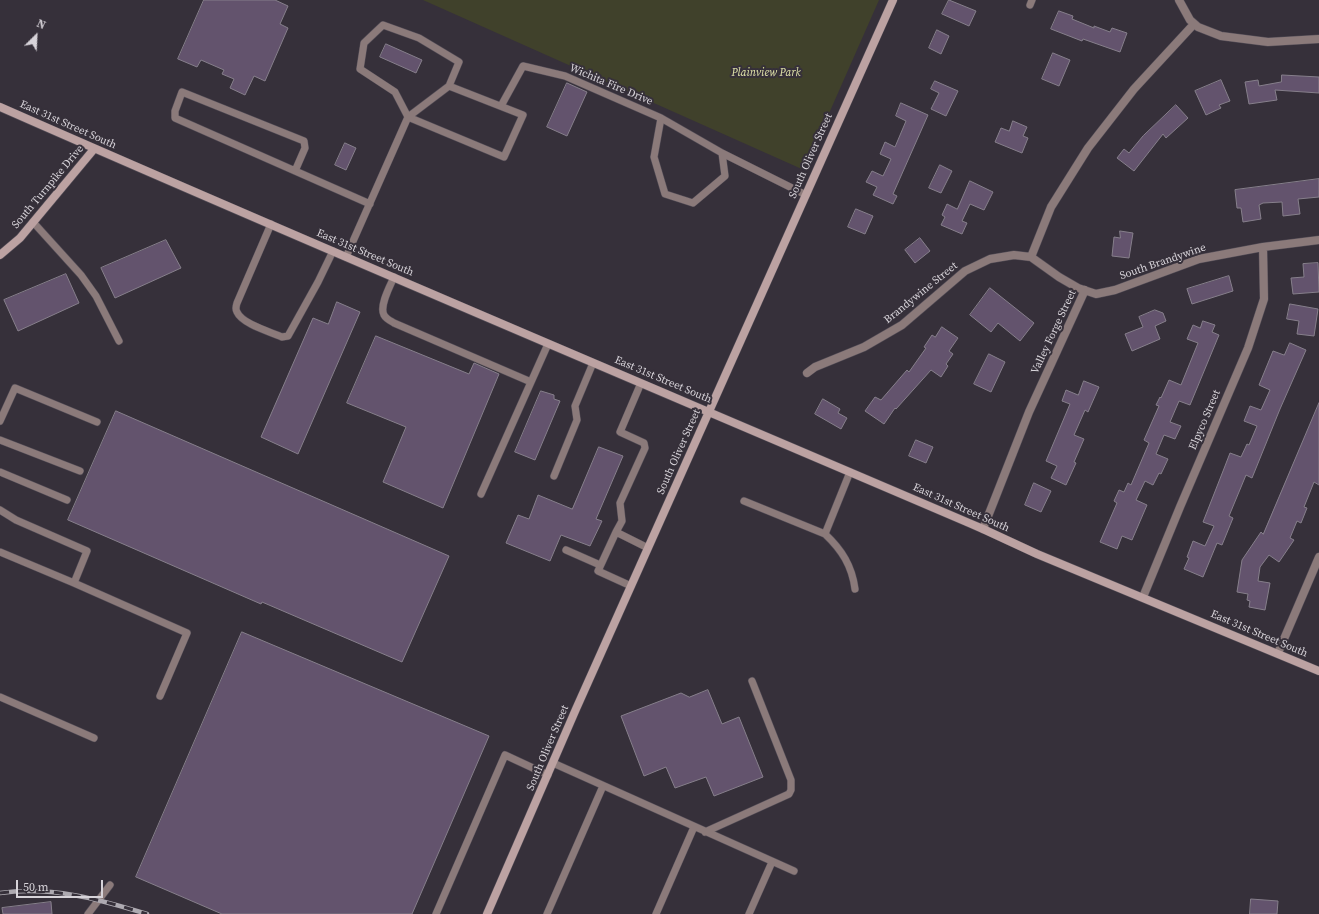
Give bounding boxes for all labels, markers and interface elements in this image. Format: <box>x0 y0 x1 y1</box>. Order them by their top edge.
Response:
north arrow <box>16 16 56 56</box>
text: N <box>34 16 48 33</box>
street label: Wichita Fire Drive <box>567 61 655 109</box>
park label: Plainview Park <box>731 66 801 80</box>
street label: East 31st Street South <box>18 98 118 152</box>
street label: South Oliver Street <box>786 112 836 200</box>
street label: South Turnpike Drive <box>9 143 87 231</box>
street label: East 31st Street South <box>314 227 416 279</box>
street label: South Brandywine <box>1118 241 1208 283</box>
street label: Brandywine Street <box>882 259 960 327</box>
street label: Valley Forge Street <box>1029 288 1079 376</box>
street label: East 31st Street South <box>612 354 714 406</box>
street label: Elpyco Street <box>1186 388 1224 452</box>
street label: South Oliver Street <box>654 408 704 496</box>
street label: East 31st Street South <box>911 481 1011 535</box>
street label: East 31st Street South <box>1208 608 1310 660</box>
street label: South Oliver Street <box>524 703 572 793</box>
scale bar <box>18 872 105 898</box>
text: 50 m <box>23 879 49 895</box>

